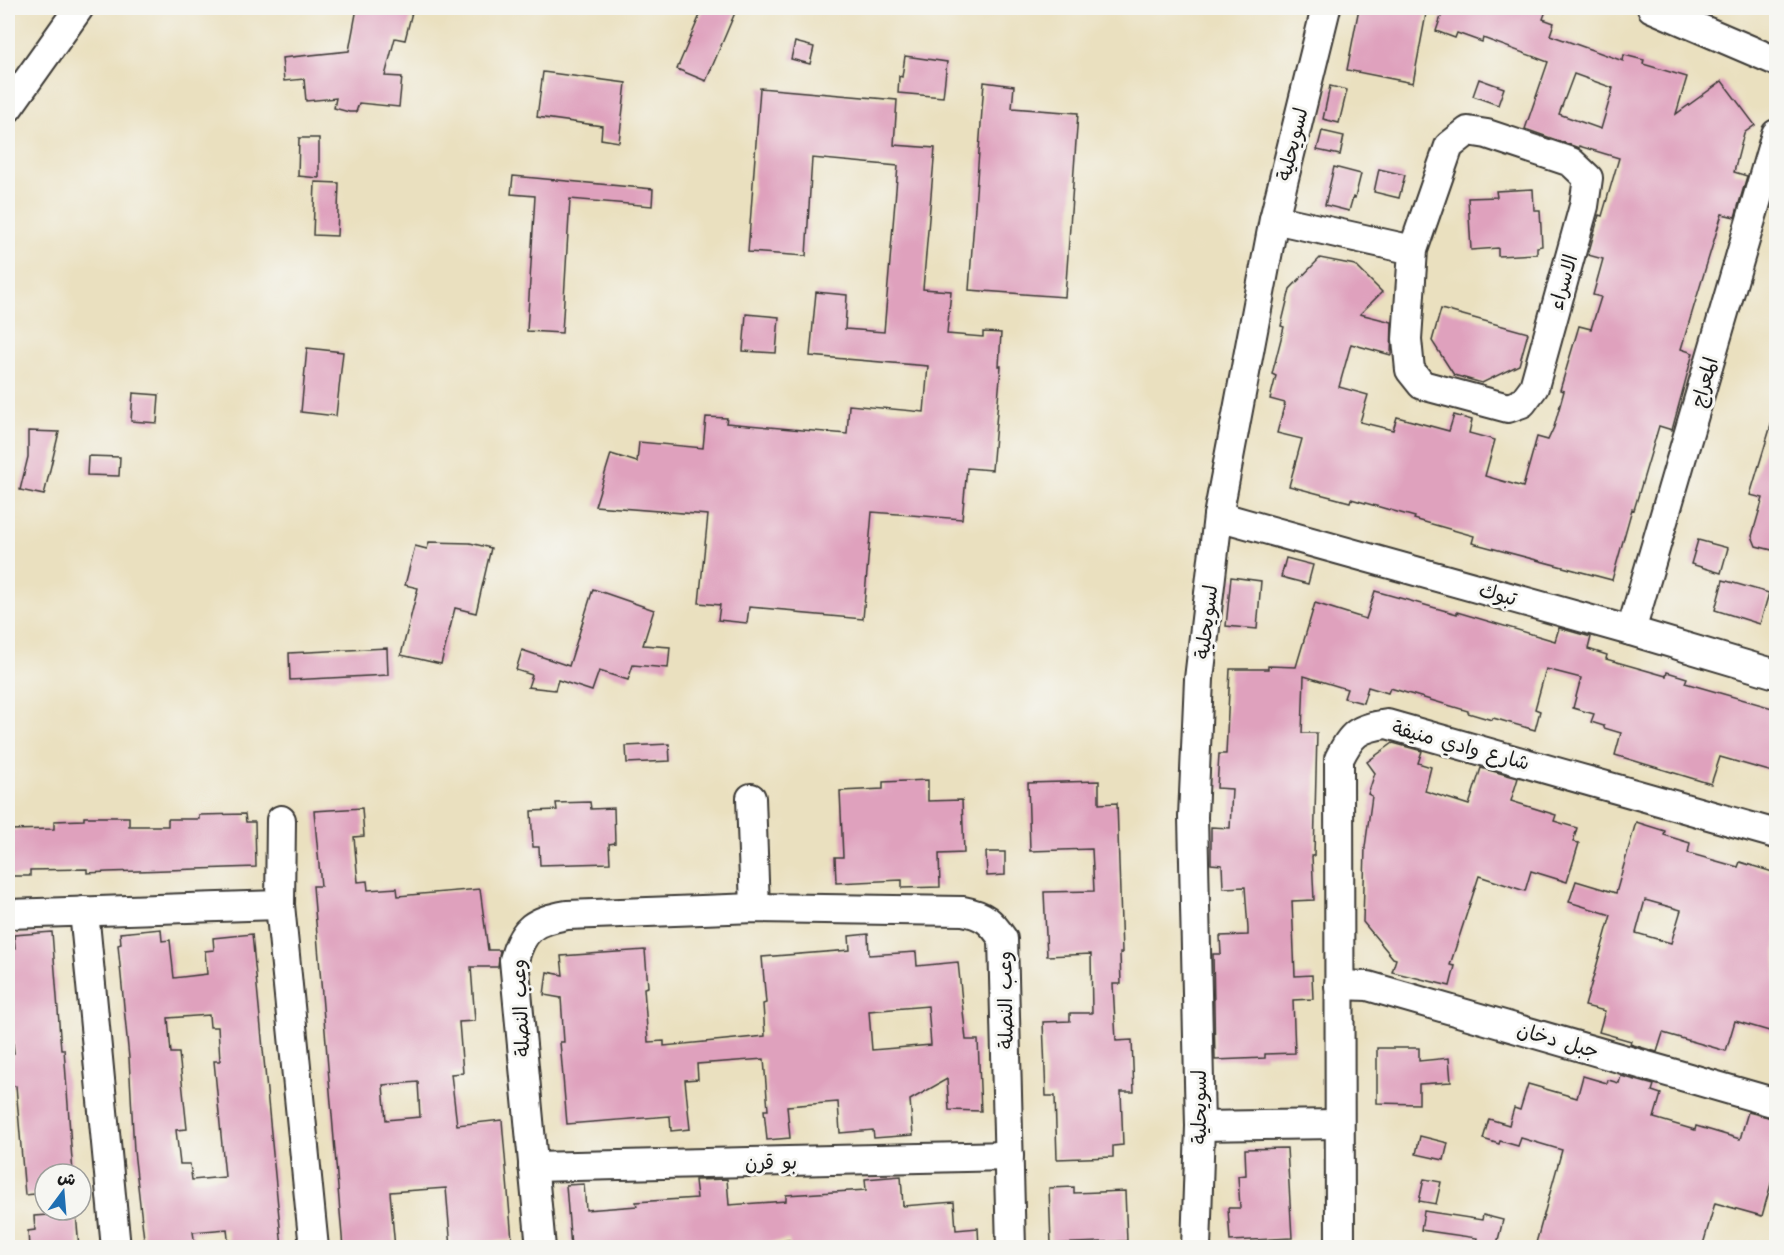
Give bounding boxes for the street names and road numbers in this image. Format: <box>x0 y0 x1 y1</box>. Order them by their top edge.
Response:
street label: لسويحلية <box>1269 104 1318 185</box>
street label: الاسراء <box>1542 251 1588 314</box>
street label: المعراج <box>1684 354 1728 411</box>
street label: تبوك <box>1475 576 1520 616</box>
street label: لسويحلية <box>1188 583 1228 661</box>
street label: شارع وادي منيفة <box>1388 713 1533 781</box>
street label: وعب النصلة <box>990 951 1024 1049</box>
street label: وعب النصلة <box>503 958 541 1058</box>
street label: جبل دخان <box>1513 1015 1602 1069</box>
street label: لسويحلية <box>1185 1070 1217 1144</box>
street label: بو قرن <box>745 1148 797 1180</box>

